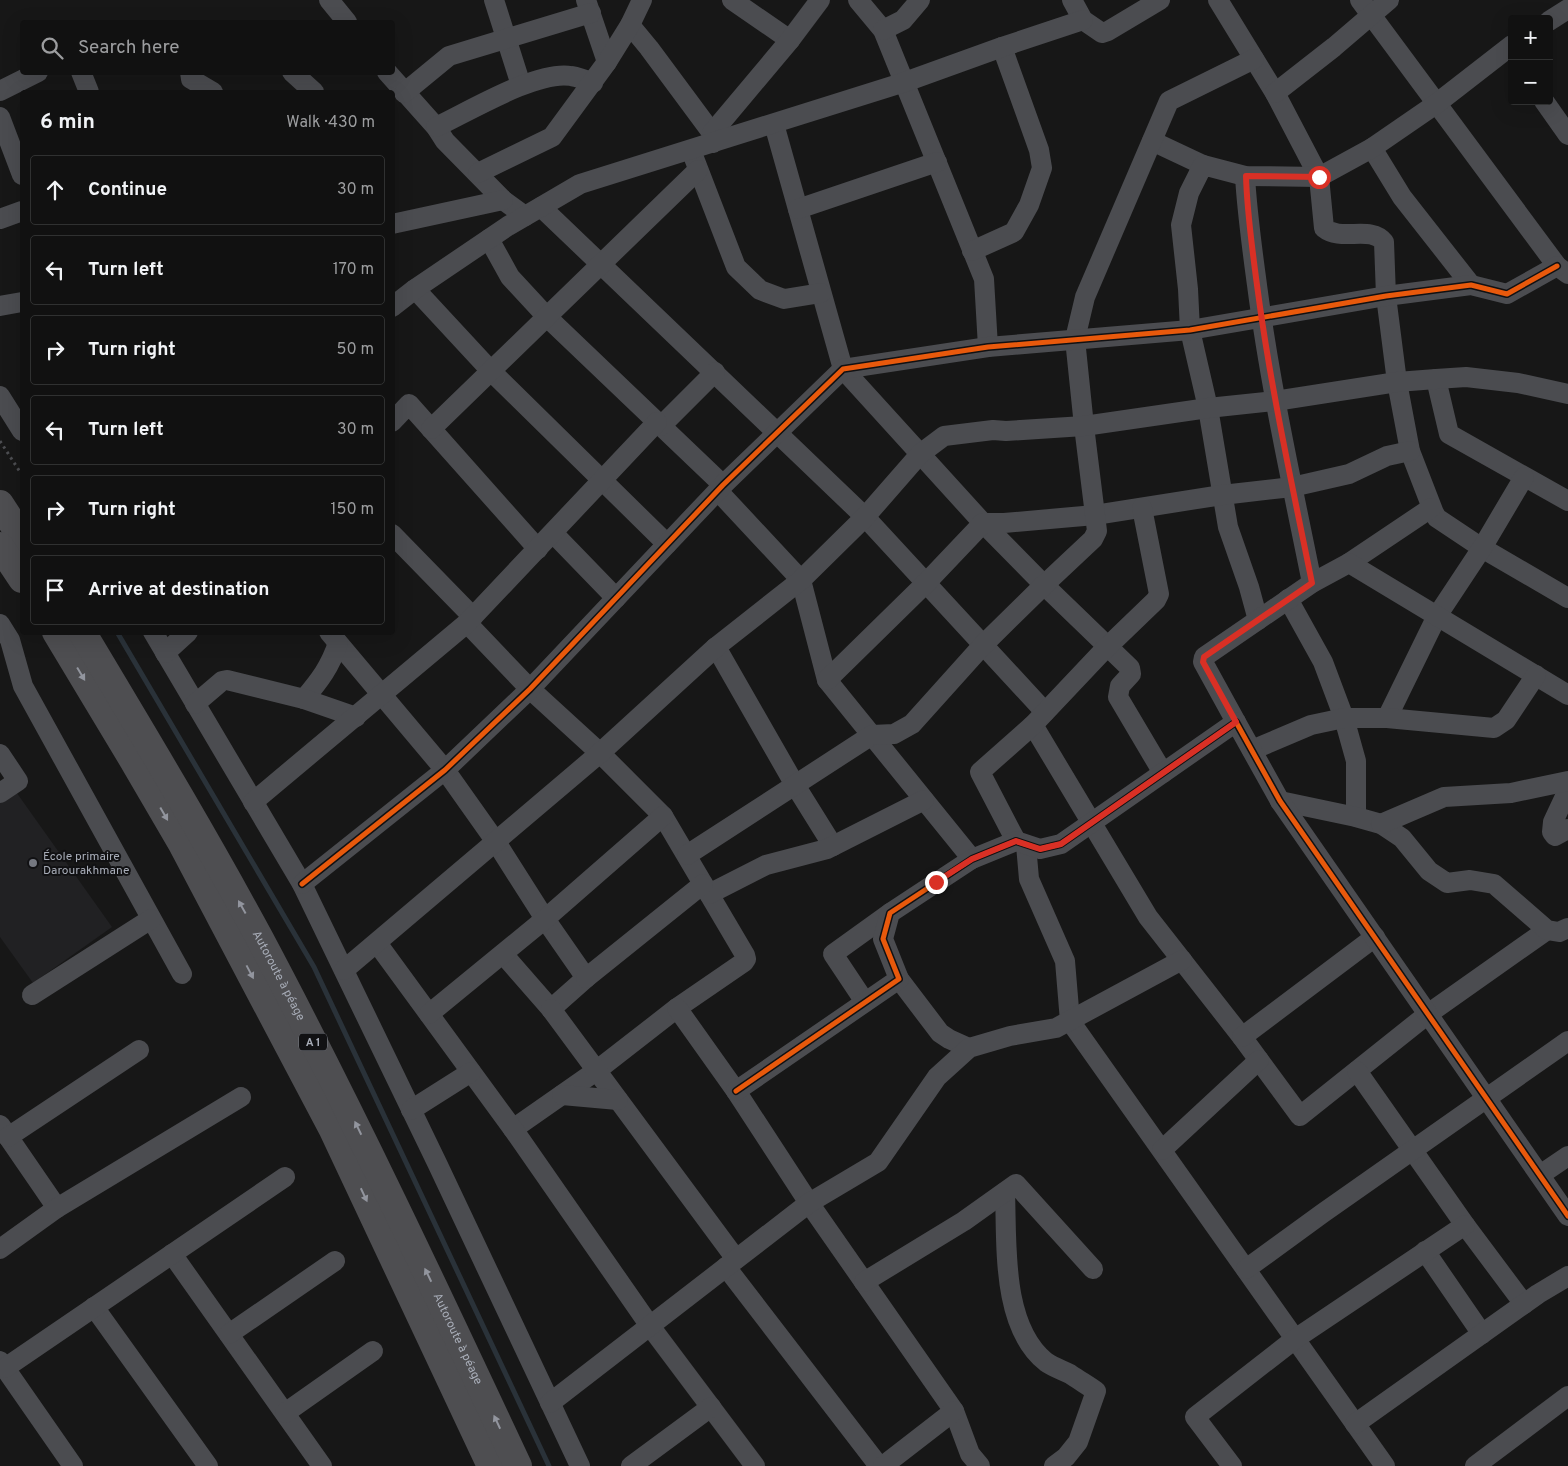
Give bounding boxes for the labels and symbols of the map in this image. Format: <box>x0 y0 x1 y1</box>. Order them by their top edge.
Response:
route start <box>1308 166 1331 189</box>
one-way arrow <box>77 668 86 681</box>
one-way arrow <box>160 807 169 821</box>
place label: École primaire Darourakhmane <box>43 849 129 879</box>
marker: École primaire Darourakhmane <box>27 857 39 869</box>
route end <box>925 871 948 894</box>
one-way arrow <box>238 899 246 914</box>
street label: Autoroute à péage <box>248 928 308 1024</box>
one-way arrow <box>246 965 254 979</box>
road number: A 1 <box>299 1034 327 1050</box>
one-way arrow <box>354 1121 362 1135</box>
one-way arrow <box>360 1188 368 1202</box>
one-way arrow <box>424 1268 432 1282</box>
street label: Autoroute à péage <box>429 1291 486 1388</box>
one-way arrow <box>493 1415 501 1429</box>

